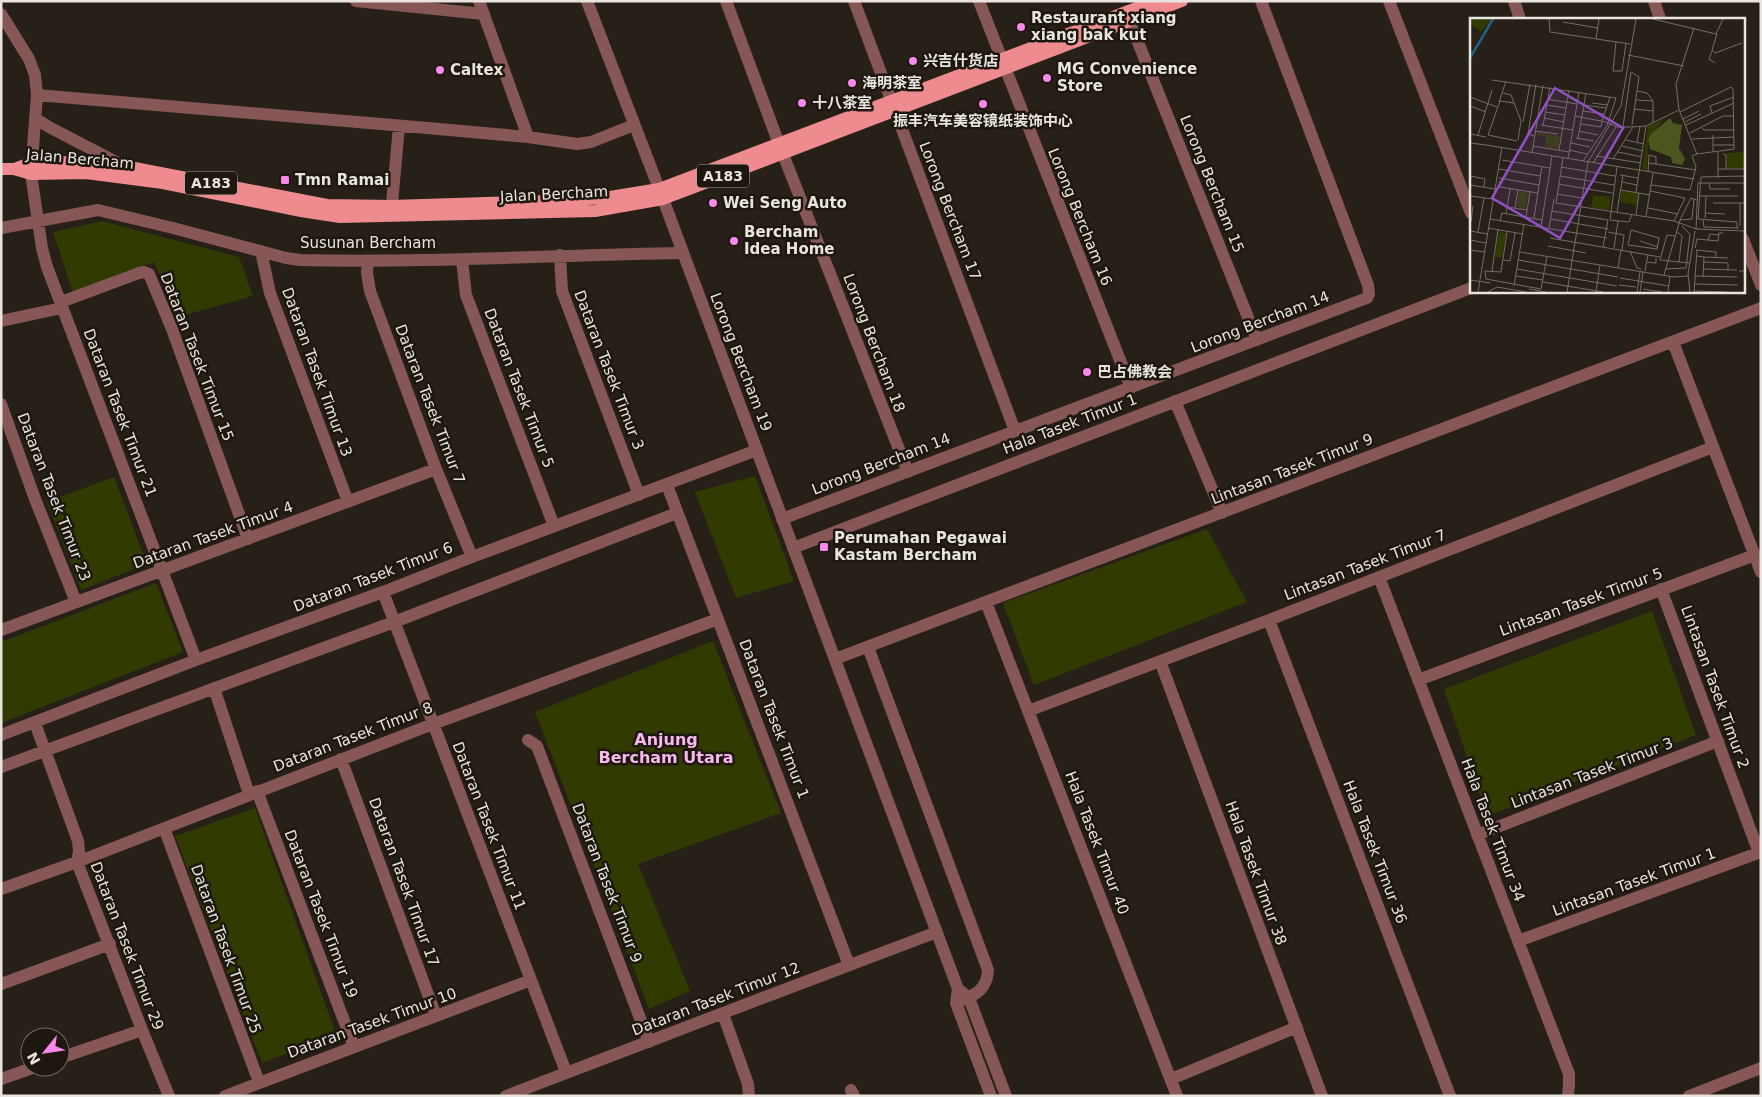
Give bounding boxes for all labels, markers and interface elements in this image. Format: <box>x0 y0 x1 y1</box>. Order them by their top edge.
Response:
place label: Restaurant xiang xiang bak kut <box>1031 9 1177 44</box>
inset map <box>1470 18 1744 292</box>
marker: Restaurant xiang xiang bak kut <box>1015 21 1027 33</box>
place label: 兴吉什货店 <box>923 52 998 70</box>
marker: 兴吉什货店 <box>907 55 919 67</box>
place label: MG Convenience Store <box>1057 60 1197 95</box>
place label: Caltex <box>450 61 504 79</box>
marker: Caltex <box>434 64 446 76</box>
marker: MG Convenience Store <box>1041 72 1053 84</box>
place label: 海明茶室 <box>862 74 922 92</box>
marker: 海明茶室 <box>846 77 858 89</box>
place label: 十八茶室 <box>812 94 872 112</box>
marker: 十八茶室 <box>796 97 808 109</box>
marker: 振丰汽车美容镜纸装饰中心 <box>977 98 989 110</box>
place label: 振丰汽车美容镜纸装饰中心 <box>893 112 1073 130</box>
street label: Lorong Bercham 15 <box>1176 113 1248 255</box>
street label: Lorong Bercham 17 <box>915 139 985 283</box>
street label: Jalan Bercham <box>24 145 135 173</box>
street label: Lorong Bercham 16 <box>1044 146 1116 288</box>
road number: A183 <box>697 165 749 188</box>
place label: Tmn Ramai <box>295 171 389 189</box>
road number: A183 <box>185 172 237 194</box>
marker: Tmn Ramai <box>279 174 291 186</box>
street label: Jalan Bercham <box>499 182 608 206</box>
place label: Wei Seng Auto <box>723 194 847 212</box>
marker: Wei Seng Auto <box>707 197 719 209</box>
place label: Bercham Idea Home <box>744 223 835 258</box>
street label: Susunan Bercham <box>300 234 436 252</box>
marker: Bercham Idea Home <box>728 235 740 247</box>
street label: Dataran Tasek Timur 15 <box>157 270 237 444</box>
street label: Lorong Bercham 18 <box>839 271 909 415</box>
street label: Dataran Tasek Timur 13 <box>278 285 356 459</box>
street label: Lorong Bercham 14 <box>1188 287 1332 357</box>
street label: Dataran Tasek Timur 3 <box>570 288 648 452</box>
street label: Lorong Bercham 19 <box>706 290 776 434</box>
street label: Dataran Tasek Timur 5 <box>480 306 558 470</box>
street label: Dataran Tasek Timur 7 <box>391 322 469 486</box>
street label: Dataran Tasek Timur 21 <box>80 326 160 500</box>
place label: 巴占佛教会 <box>1097 363 1172 381</box>
marker: 巴占佛教会 <box>1081 366 1093 378</box>
street label: Hala Tasek Timur 1 <box>1000 390 1140 458</box>
street label: Dataran Tasek Timur 23 <box>14 410 94 584</box>
street label: Lorong Bercham 14 <box>809 429 953 499</box>
street label: Lintasan Tasek Timur 9 <box>1208 430 1376 508</box>
street label: Dataran Tasek Timur 4 <box>130 498 296 572</box>
street label: Lintasan Tasek Timur 7 <box>1281 526 1449 604</box>
place label: Perumahan Pegawai Kastam Bercham <box>834 529 1007 564</box>
street label: Dataran Tasek Timur 6 <box>291 538 455 616</box>
marker: Perumahan Pegawai Kastam Bercham <box>818 541 830 553</box>
street label: Lintasan Tasek Timur 5 <box>1497 564 1665 640</box>
street label: Lintasan Tasek Timur 2 <box>1677 603 1753 771</box>
street label: Dataran Tasek Timur 1 <box>735 637 813 801</box>
street label: Dataran Tasek Timur 8 <box>271 698 435 776</box>
district label: Anjung Bercham Utara <box>599 730 733 767</box>
street label: Lintasan Tasek Timur 3 <box>1508 734 1676 812</box>
street label: Dataran Tasek Timur 11 <box>449 739 529 913</box>
street label: Hala Tasek Timur 34 <box>1457 756 1529 904</box>
street label: Hala Tasek Timur 40 <box>1061 769 1133 917</box>
street label: Hala Tasek Timur 36 <box>1339 778 1411 926</box>
street label: Dataran Tasek Timur 17 <box>365 795 443 969</box>
street label: Hala Tasek Timur 38 <box>1222 799 1290 947</box>
street label: Dataran Tasek Timur 9 <box>568 801 646 965</box>
street label: Dataran Tasek Timur 19 <box>281 827 361 1001</box>
street label: Lintasan Tasek Timur 1 <box>1550 844 1718 920</box>
street label: Dataran Tasek Timur 29 <box>87 859 167 1033</box>
street label: Dataran Tasek Timur 25 <box>187 862 265 1036</box>
street label: Dataran Tasek Timur 12 <box>629 959 803 1039</box>
street label: Dataran Tasek Timur 10 <box>285 984 459 1062</box>
north arrow <box>20 1027 70 1077</box>
text: N <box>24 1049 44 1068</box>

